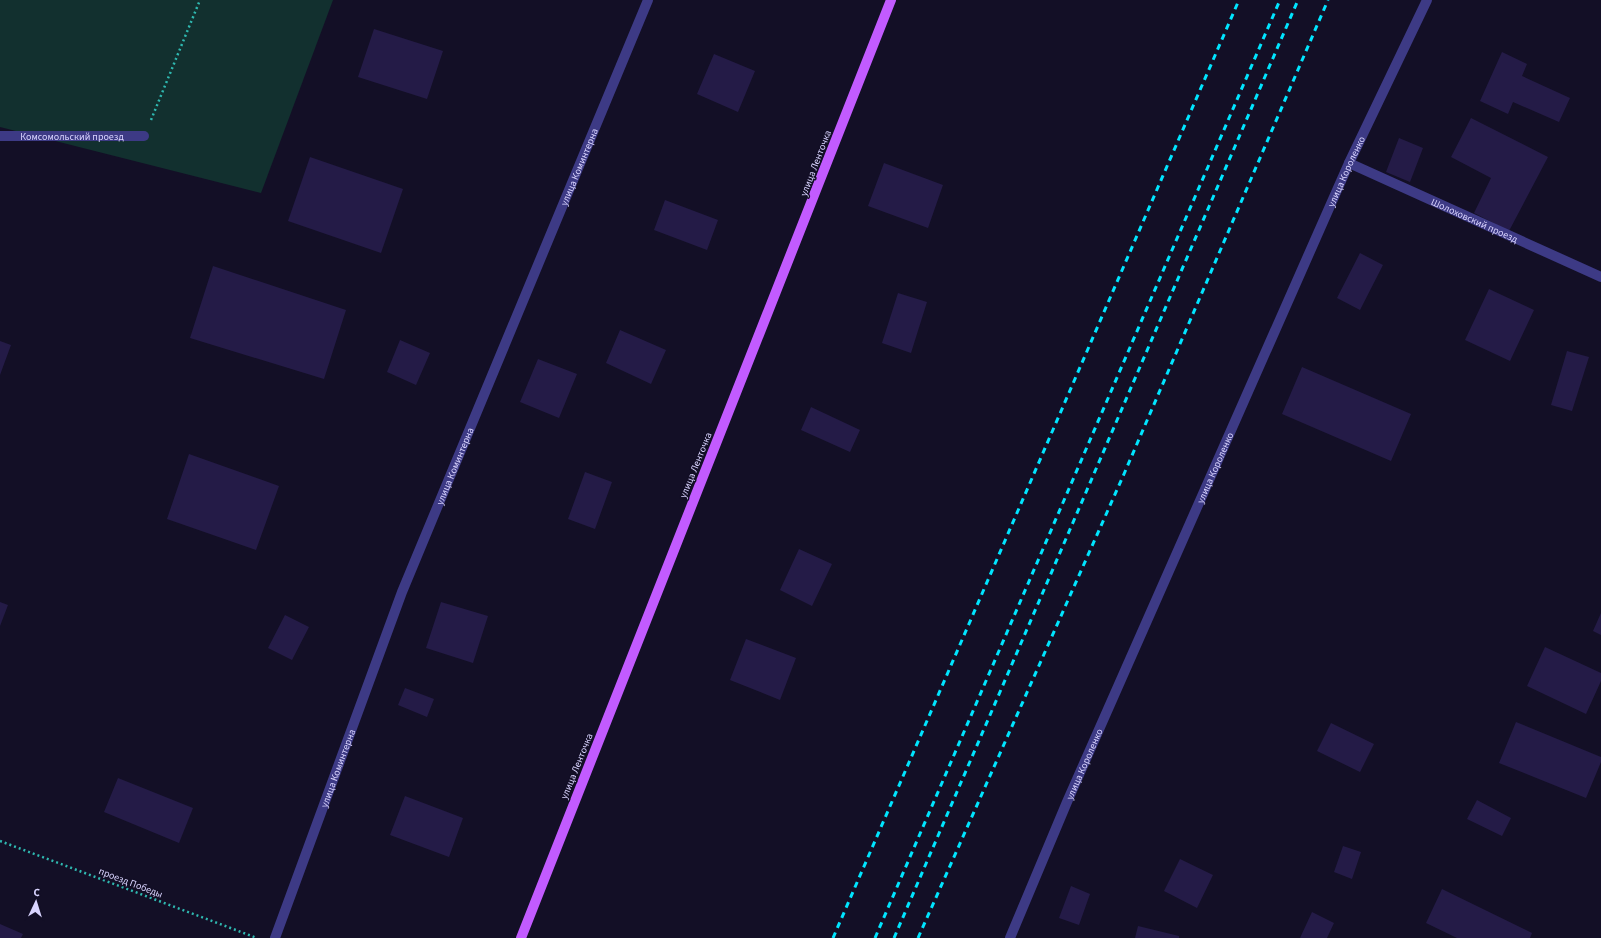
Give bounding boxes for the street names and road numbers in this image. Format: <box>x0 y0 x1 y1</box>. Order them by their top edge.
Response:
street label: улица Коминтерна <box>557 126 602 208</box>
street label: улица Ленточка <box>797 128 835 199</box>
street label: Комсомольский проезд <box>20 130 124 144</box>
street label: улица Короленко <box>1324 134 1369 209</box>
street label: Шолоховский проезд <box>1429 195 1521 247</box>
street label: улица Коминтерна <box>433 426 478 507</box>
street label: улица Ленточка <box>676 430 716 500</box>
street label: улица Короленко <box>1194 430 1237 506</box>
street label: улица Коминтерна <box>317 727 359 810</box>
street label: улица Короленко <box>1063 727 1107 802</box>
street label: улица Ленточка <box>557 731 597 801</box>
street label: проезд Победы <box>97 864 165 902</box>

